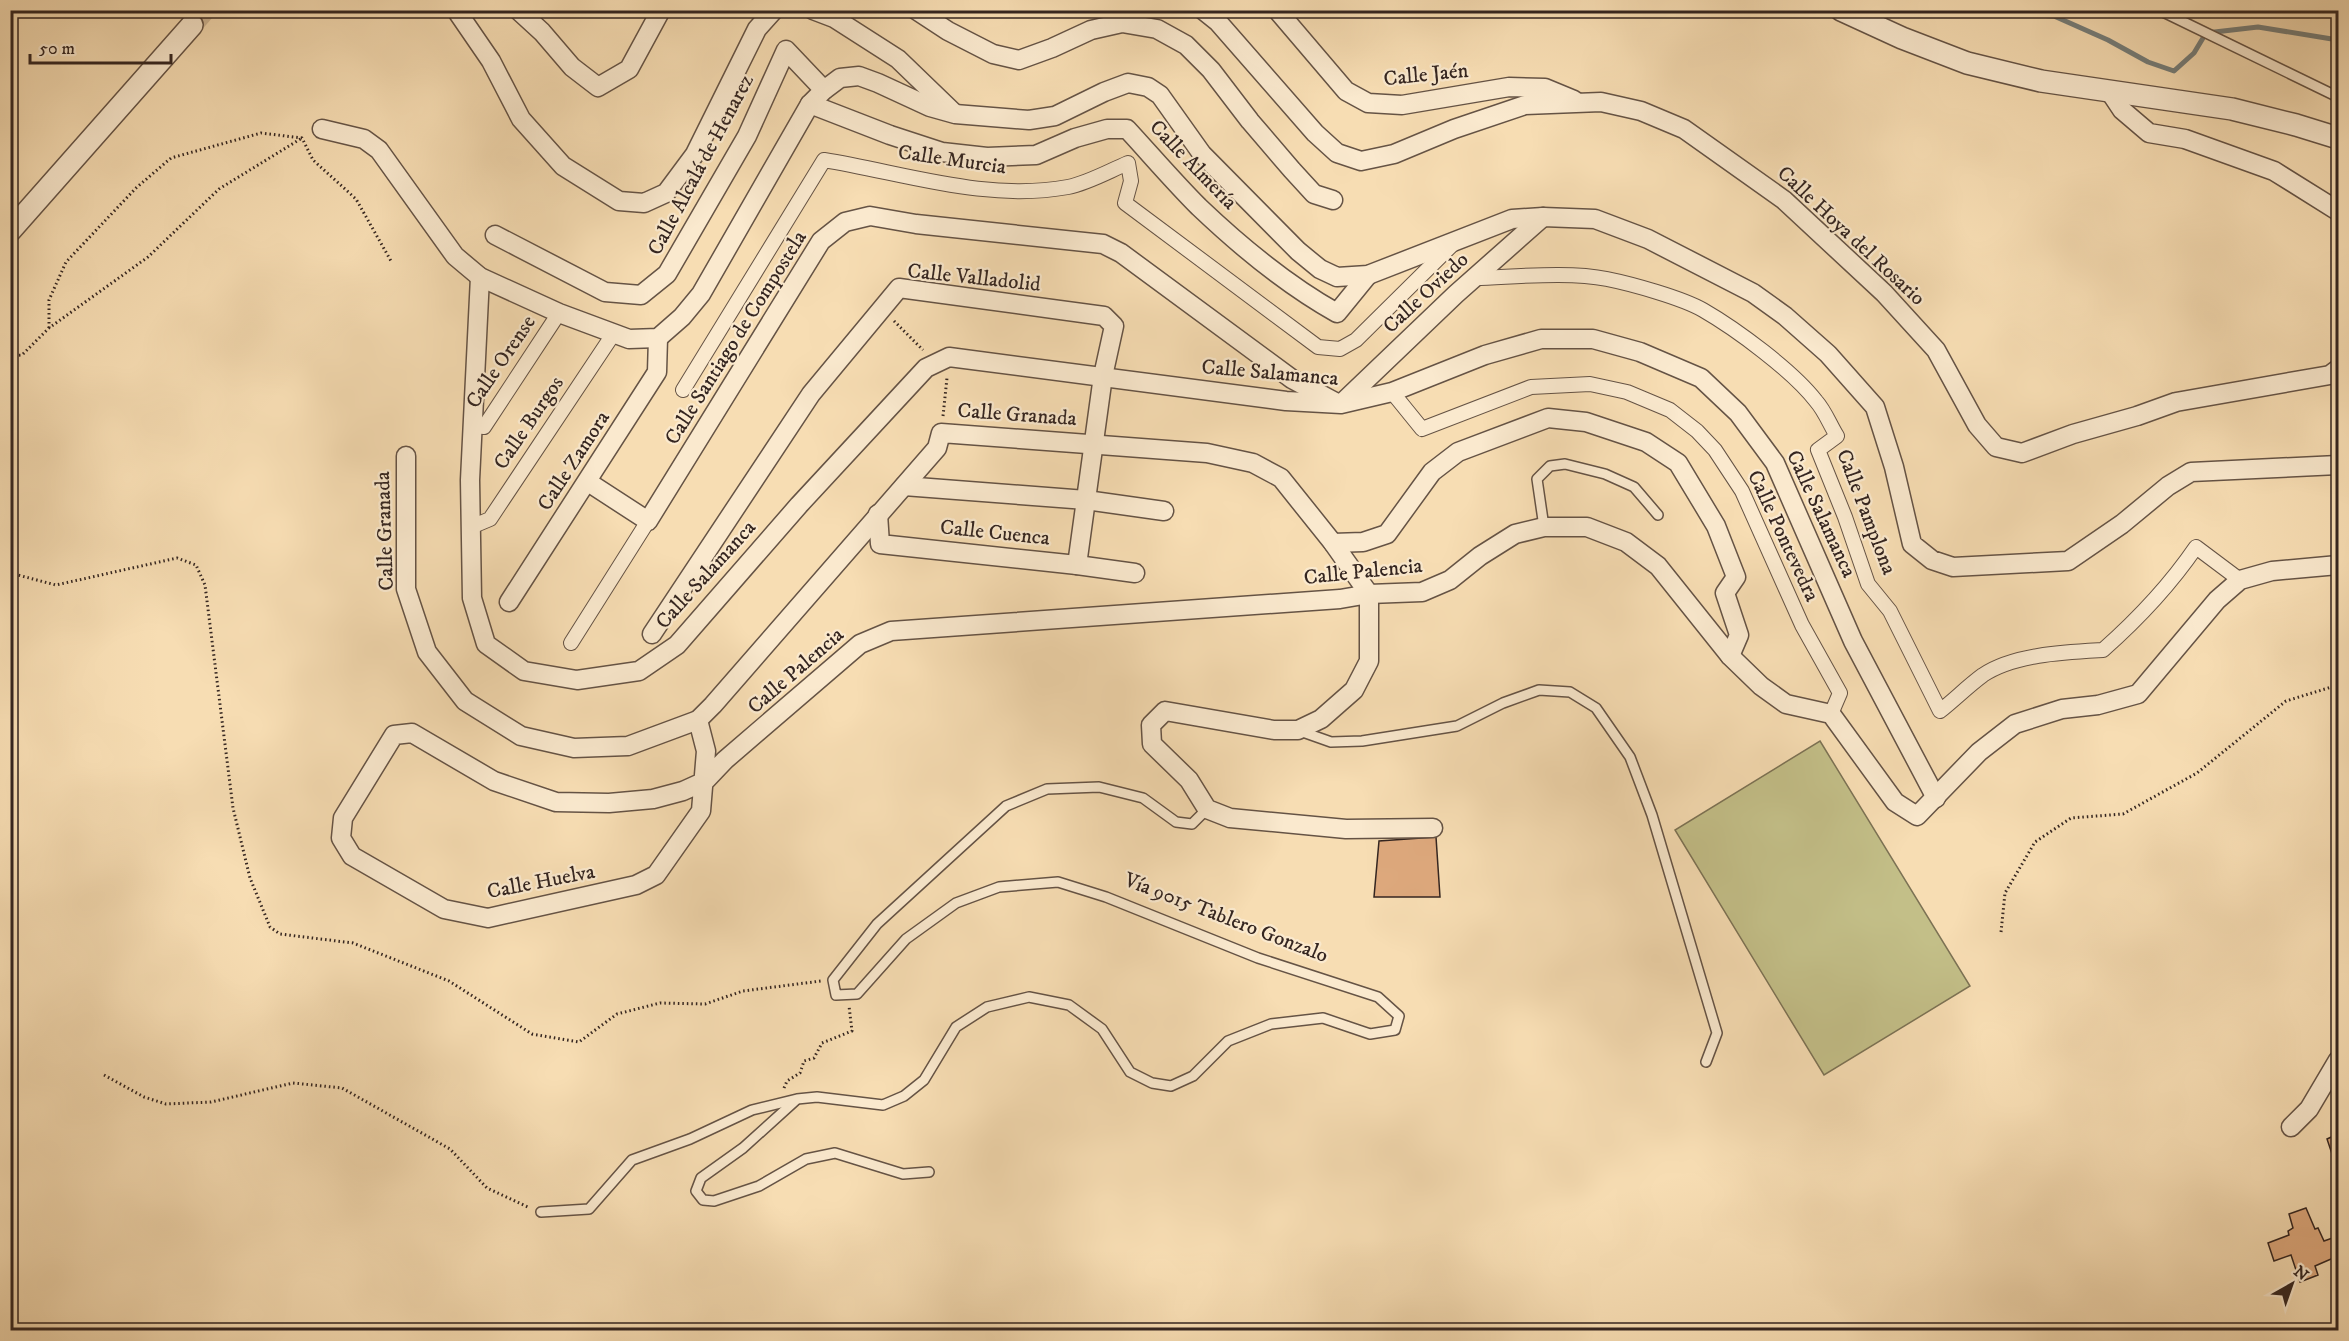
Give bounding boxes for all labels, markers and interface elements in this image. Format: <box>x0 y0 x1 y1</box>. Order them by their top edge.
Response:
scale bar <box>30 27 171 65</box>
text: 50 m <box>39 38 75 60</box>
street label: Calle Jaén <box>1382 58 1470 92</box>
street label: Calle Alcalá de Henarez <box>642 70 760 260</box>
street label: Calle Almería <box>1144 115 1242 215</box>
street label: Calle Murcia <box>896 140 1008 180</box>
street label: Calle Hoya del Rosario <box>1772 161 1930 311</box>
street label: Calle Santiago de Compostela <box>659 226 813 450</box>
street label: Calle Oviedo <box>1378 247 1474 339</box>
street label: Calle Valladolid <box>906 258 1042 298</box>
street label: Calle Orense <box>460 310 542 413</box>
street label: Calle Salamanca <box>1200 354 1340 392</box>
street label: Calle Burgos <box>488 371 570 475</box>
street label: Calle Granada <box>957 398 1078 432</box>
street label: Calle Zamora <box>532 406 616 516</box>
street label: Calle Salamanca <box>1780 446 1862 582</box>
street label: Calle Pamplona <box>1830 446 1902 578</box>
street label: Calle Pontevedra <box>1741 466 1825 606</box>
street label: Calle Granada <box>370 471 400 591</box>
street label: Calle Cuenca <box>939 514 1051 552</box>
street label: Calle Salamanca <box>650 515 762 635</box>
street label: Calle Palencia <box>1302 553 1424 591</box>
street label: Calle Palencia <box>743 622 849 720</box>
street label: Calle Huelva <box>485 859 597 905</box>
street label: Vía 9015 Tablero Gonzalo <box>1119 867 1332 969</box>
north arrow <box>2262 1254 2322 1314</box>
text: N <box>2290 1261 2312 1285</box>

